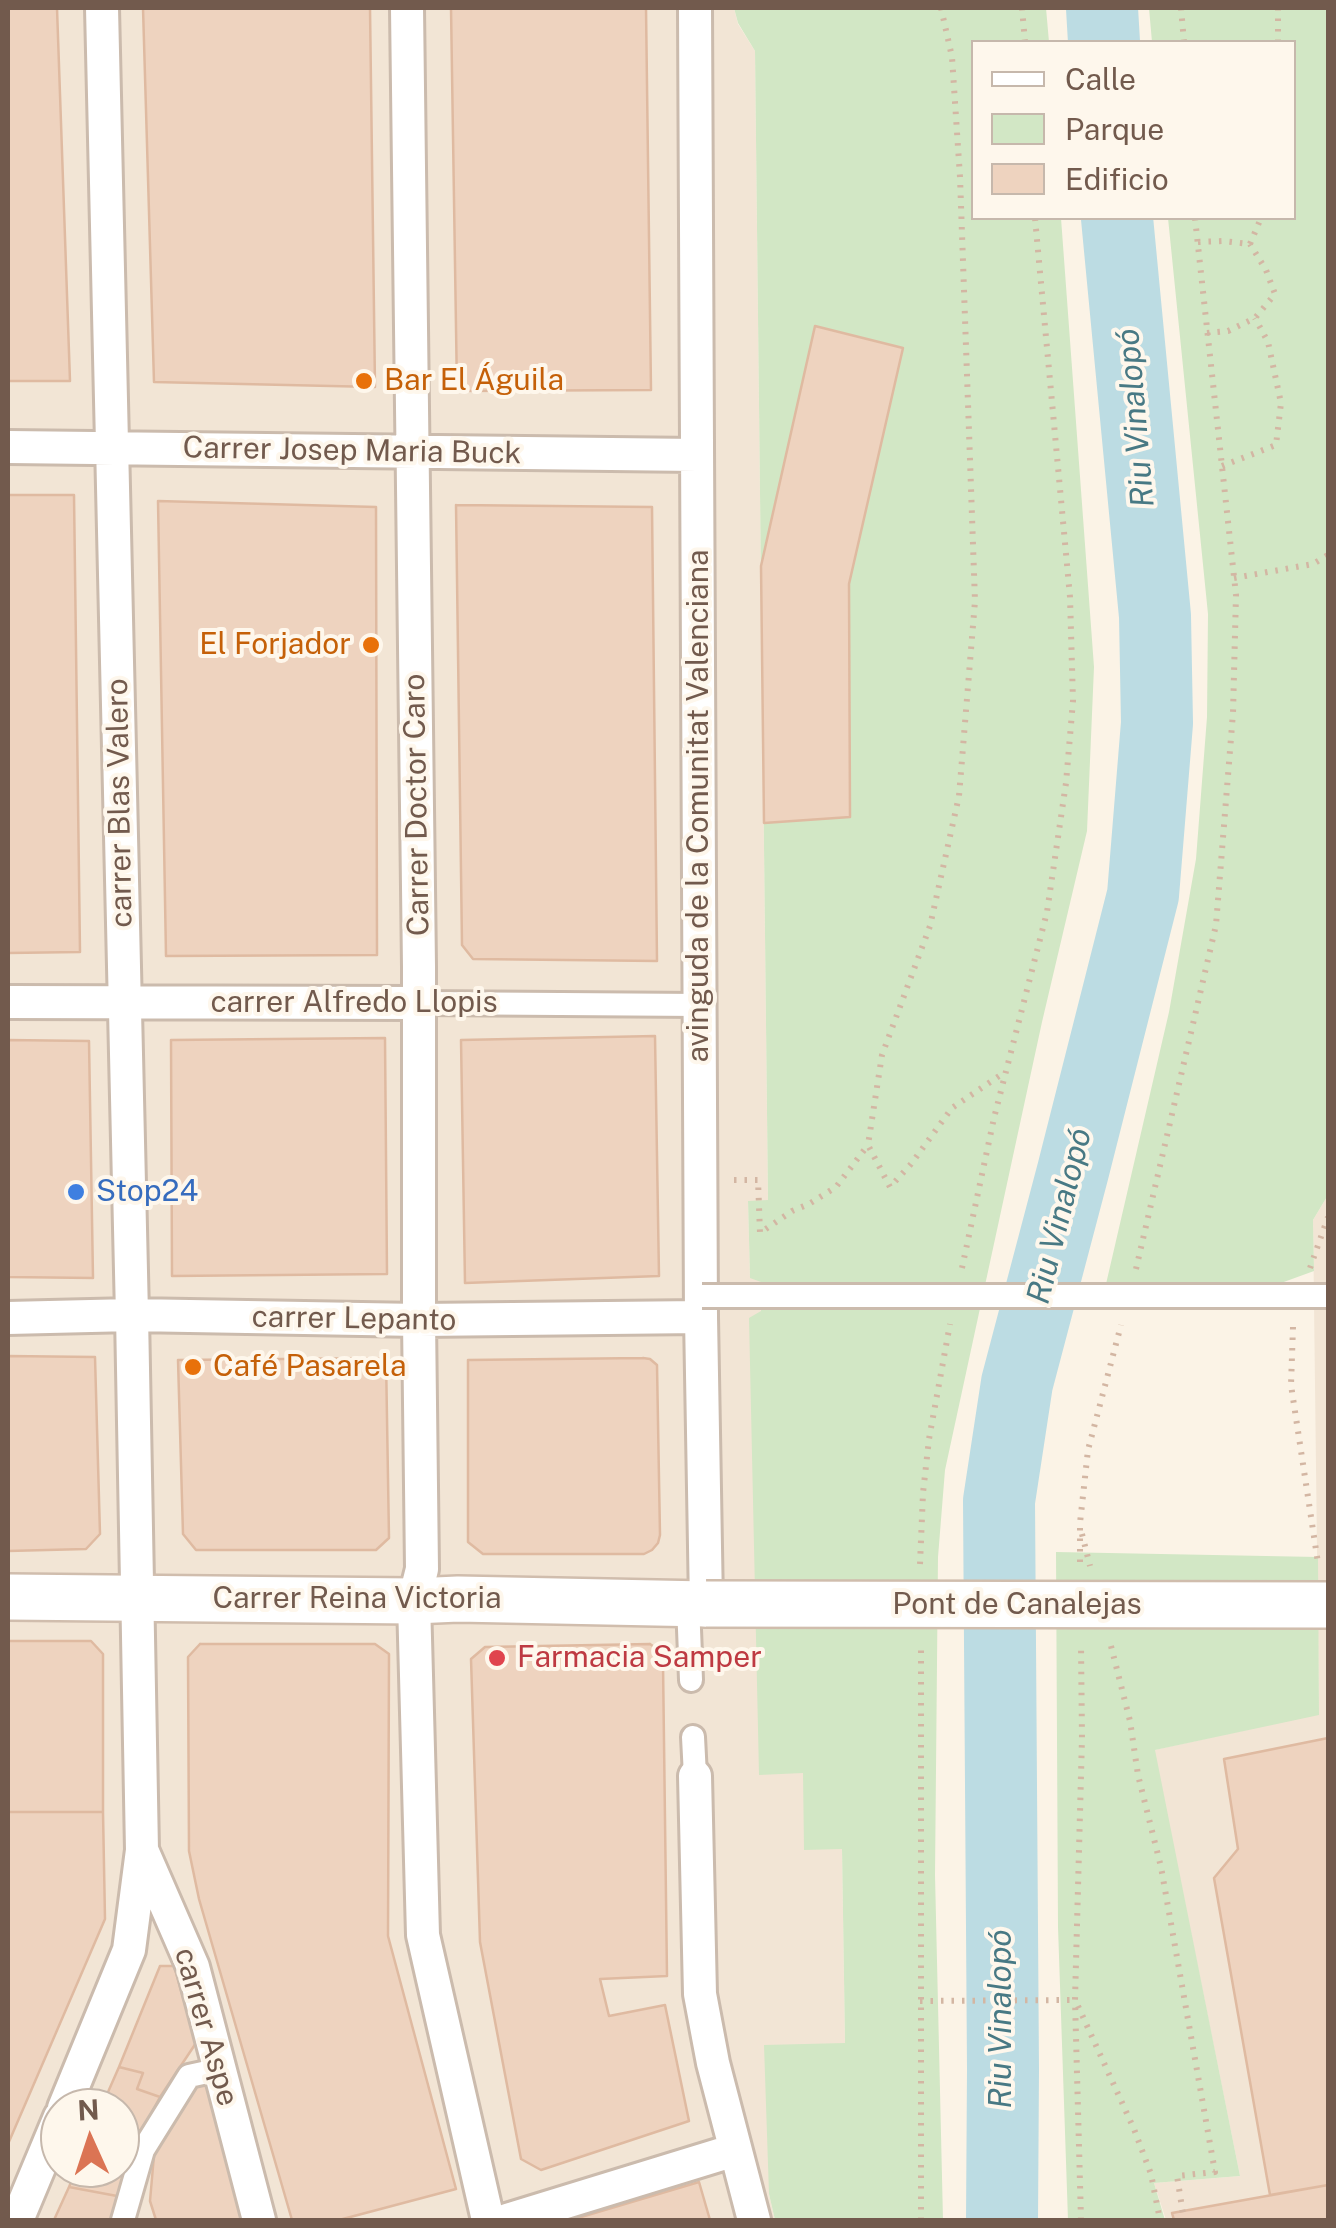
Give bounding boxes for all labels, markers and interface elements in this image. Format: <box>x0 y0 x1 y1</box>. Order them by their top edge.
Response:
legend <box>971 40 1296 220</box>
text: Calle <box>1065 61 1136 97</box>
text: Parque <box>1065 111 1164 147</box>
text: Edificio <box>1065 161 1169 197</box>
water label: Riu Vinalopó <box>1109 327 1163 509</box>
place label: Bar El Águila <box>384 363 564 399</box>
marker: Bar El Águila <box>353 370 375 392</box>
street label: Carrer Josep Maria Buck <box>182 430 522 472</box>
street label: avinguda de la Comunitat Valenciana <box>681 550 717 1062</box>
place label: El Forjador <box>199 627 351 663</box>
marker: El Forjador <box>360 634 382 656</box>
street label: Carrer Doctor Caro <box>397 674 437 936</box>
street label: carrer Blas Valero <box>100 678 140 928</box>
street label: carrer Alfredo Llopis <box>210 985 498 1021</box>
water label: Riu Vinalopó <box>1020 1124 1100 1308</box>
place label: Stop24 <box>96 1174 198 1210</box>
marker: Stop24 <box>65 1181 87 1203</box>
street label: carrer Lepanto <box>251 1299 457 1339</box>
place label: Café Pasarela <box>213 1349 407 1385</box>
marker: Café Pasarela <box>182 1356 204 1378</box>
street label: Carrer Reina Victoria <box>212 1581 502 1617</box>
street label: Pont de Canalejas <box>892 1587 1142 1623</box>
place label: Farmacia Samper <box>517 1640 762 1676</box>
marker: Farmacia Samper <box>486 1647 508 1669</box>
water label: Riu Vinalopó <box>982 1929 1020 2109</box>
street label: carrer Aspe <box>166 1944 246 2110</box>
north arrow <box>40 2088 140 2188</box>
text: N <box>77 2092 100 2127</box>

